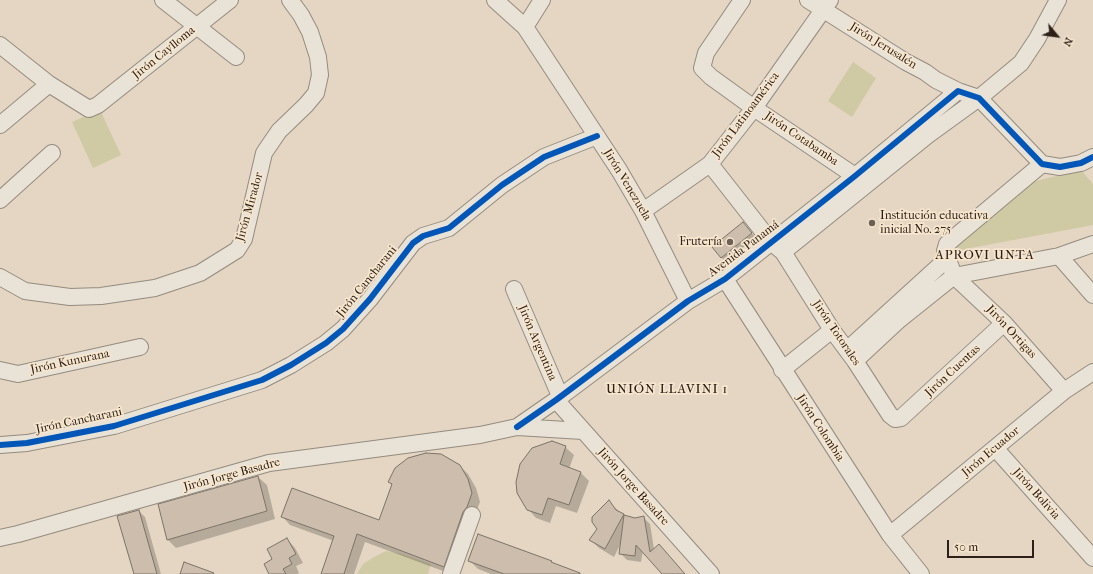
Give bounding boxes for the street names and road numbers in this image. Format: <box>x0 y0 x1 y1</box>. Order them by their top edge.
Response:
street label: Jirón Jerusalén <box>847 20 919 72</box>
street label: Jirón Caylloma <box>130 23 198 83</box>
street label: Jirón Latinoamérica <box>709 70 783 160</box>
street label: Jirón Cotabamba <box>761 109 841 169</box>
street label: Jirón Venezuela <box>600 146 654 224</box>
street label: Jirón Mirador <box>233 171 267 243</box>
street label: Avenida Panamá <box>706 218 782 280</box>
street label: Jirón Cancharani <box>334 243 400 321</box>
street label: Jirón Totorales <box>809 297 863 369</box>
street label: Jirón Ortigas <box>983 302 1039 362</box>
street label: Jirón Argentina <box>515 303 559 383</box>
street label: Jirón Cuentas <box>922 342 984 400</box>
street label: Jirón Kunurana <box>29 347 111 377</box>
street label: Jirón Colombia <box>793 392 847 464</box>
street label: Jirón Cancharani <box>35 405 123 437</box>
street label: Jirón Ecuador <box>959 424 1023 480</box>
street label: Jirón Jorge Basadre <box>594 445 672 529</box>
street label: Jirón Jorge Basadre <box>182 455 282 495</box>
street label: Jirón Bolivia <box>1009 465 1063 523</box>

